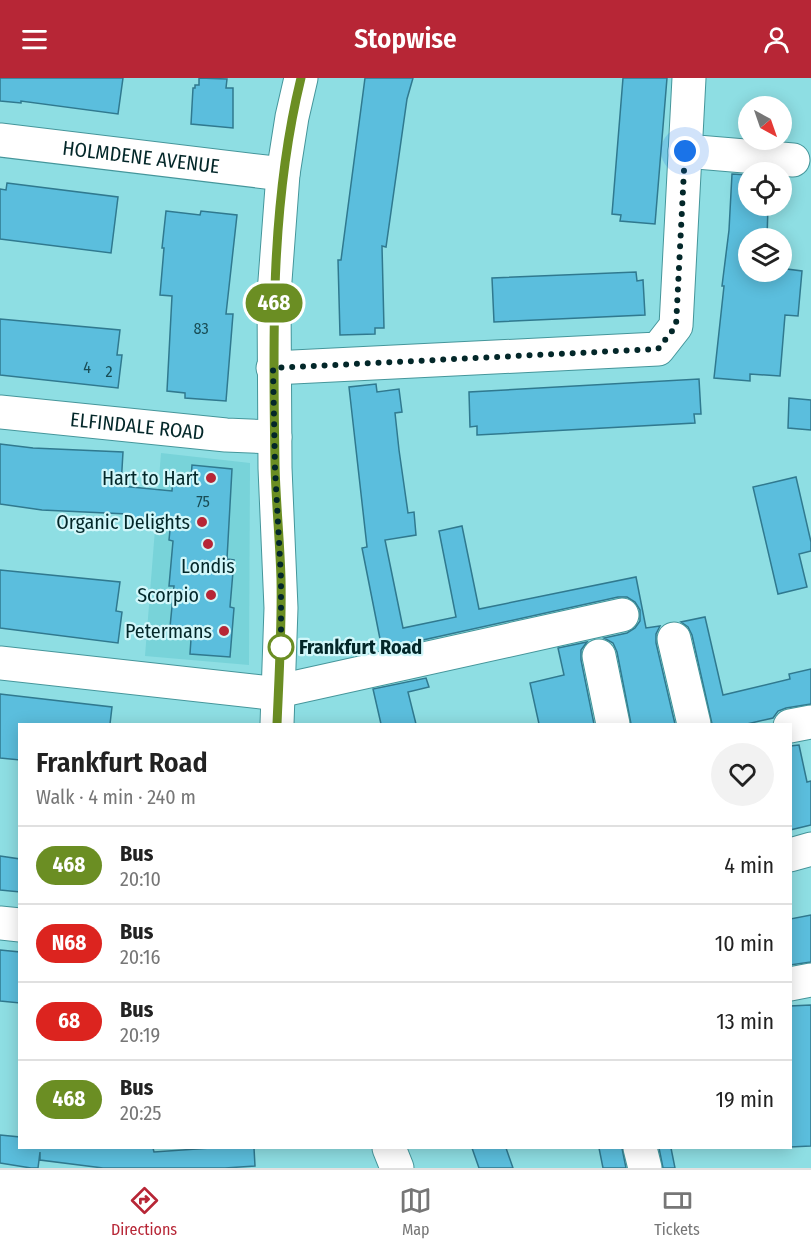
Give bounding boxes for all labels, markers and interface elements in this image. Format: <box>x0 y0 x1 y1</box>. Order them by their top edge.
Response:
icon: menu <box>18 23 51 56</box>
text: Stopwise <box>354 23 457 55</box>
icon: person <box>760 23 793 56</box>
north arrow <box>738 96 792 150</box>
map controls <box>738 96 792 282</box>
street label: HOLMDENE AVENUE <box>61 136 221 178</box>
your location <box>670 136 700 166</box>
button: locate <box>738 162 792 216</box>
button: layers <box>738 228 792 282</box>
line badge: 468 <box>240 284 308 322</box>
text: 468 <box>258 290 290 316</box>
house number: 83 <box>193 319 209 338</box>
house number: 4 <box>83 358 91 377</box>
house number: 2 <box>105 362 113 381</box>
street label: ELFINDALE ROAD <box>69 407 205 445</box>
place label: Hart to Hart <box>102 466 199 490</box>
marker: Hart to Hart <box>204 471 218 485</box>
house number: 75 <box>196 492 210 511</box>
place label: Organic Delights <box>56 510 190 534</box>
marker: Organic Delights <box>195 515 209 529</box>
marker: Londis <box>201 537 215 551</box>
place label: Londis <box>181 554 235 578</box>
place label: Scorpio <box>137 583 199 607</box>
marker: Scorpio <box>204 588 218 602</box>
place label: Petermans <box>125 619 212 643</box>
marker: Petermans <box>217 624 231 638</box>
marker: Frankfurt Road <box>268 634 294 660</box>
place label: Frankfurt Road <box>299 635 422 659</box>
button: heart <box>711 743 774 806</box>
text: Frankfurt Road <box>36 746 208 779</box>
text: Walk · 4 min · 240 m <box>36 785 196 809</box>
text: Bus <box>120 840 153 867</box>
text: 468 <box>53 852 85 878</box>
text: 4 min <box>724 852 774 879</box>
text: 20:10 <box>120 867 161 891</box>
text: Bus <box>120 918 153 945</box>
text: N68 <box>52 930 86 956</box>
text: 10 min <box>715 930 774 957</box>
text: 20:16 <box>120 945 160 969</box>
text: Bus <box>120 996 153 1023</box>
text: 68 <box>58 1008 80 1034</box>
text: 13 min <box>716 1008 774 1035</box>
text: 20:19 <box>120 1023 160 1047</box>
text: Bus <box>120 1074 153 1101</box>
text: 468 <box>53 1086 85 1112</box>
text: 19 min <box>716 1086 774 1113</box>
text: 20:25 <box>120 1101 161 1125</box>
tab: Directions <box>111 1184 177 1239</box>
tab: Map <box>399 1184 432 1239</box>
tab: Tickets <box>654 1184 700 1239</box>

